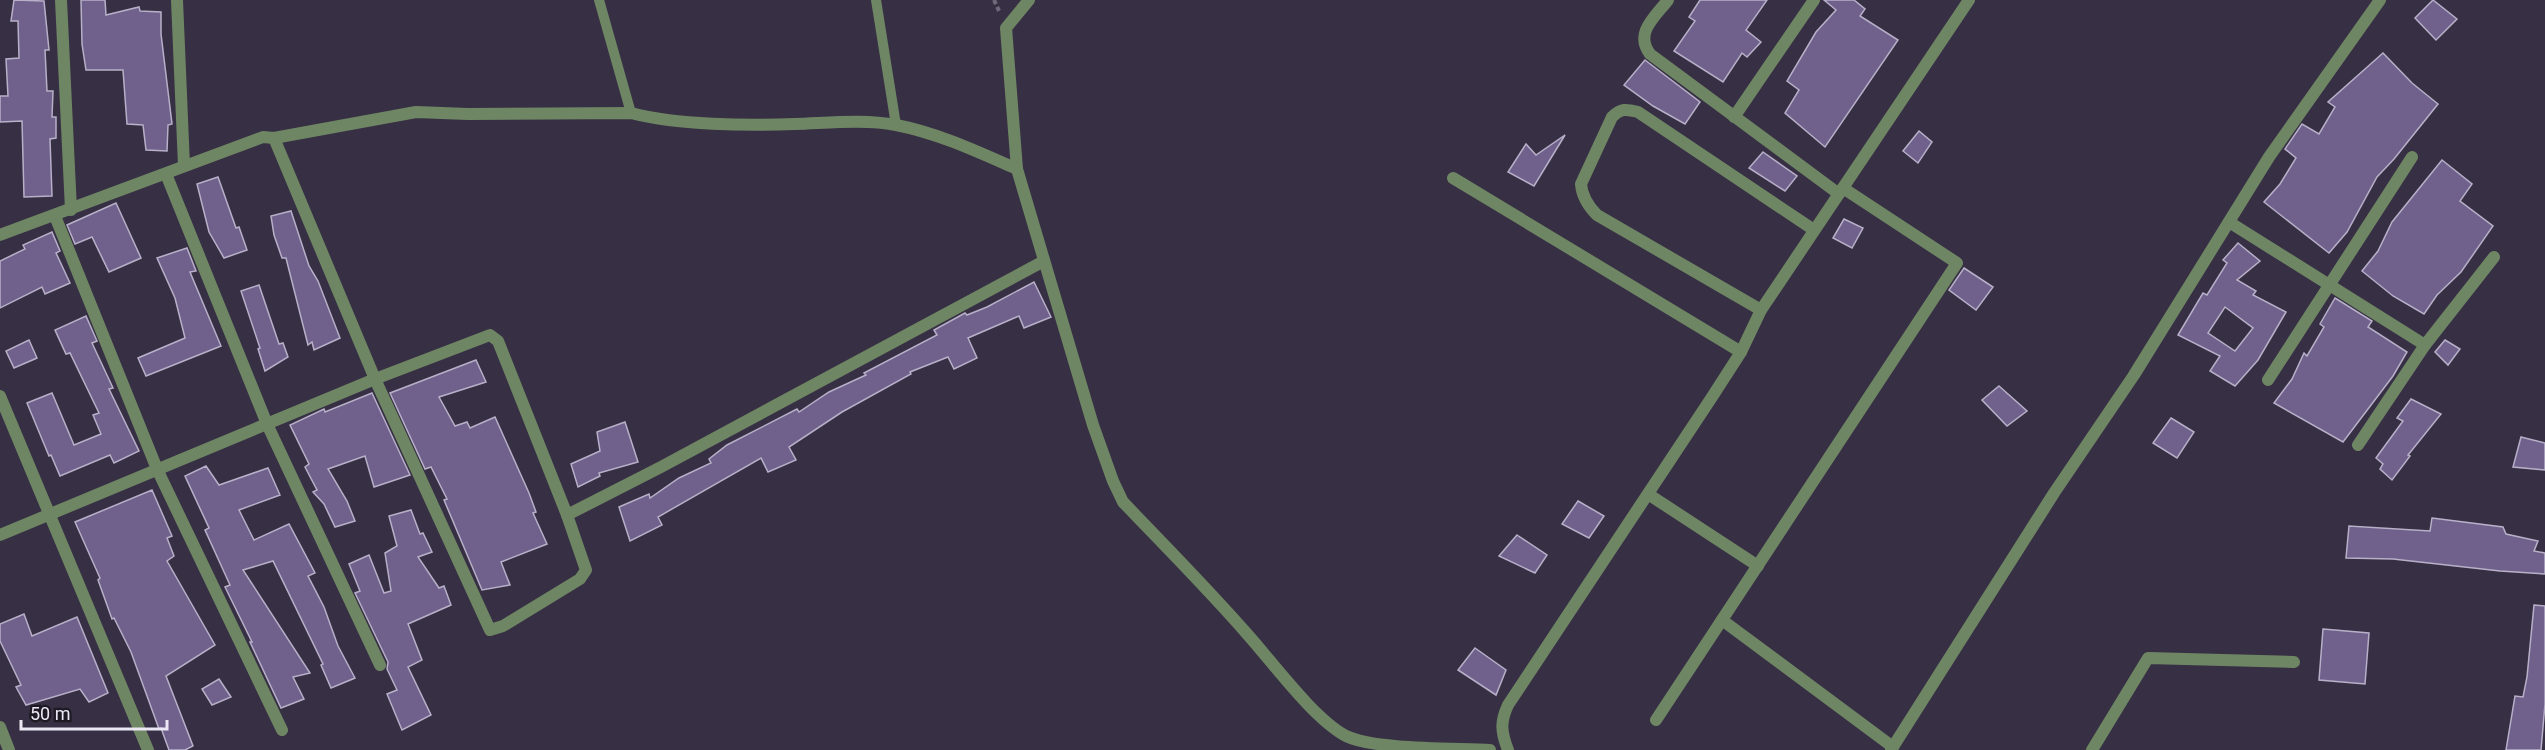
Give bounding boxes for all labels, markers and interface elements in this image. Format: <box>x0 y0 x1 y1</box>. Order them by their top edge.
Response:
scale bar <box>21 693 166 731</box>
text: 50 m <box>30 703 70 724</box>

